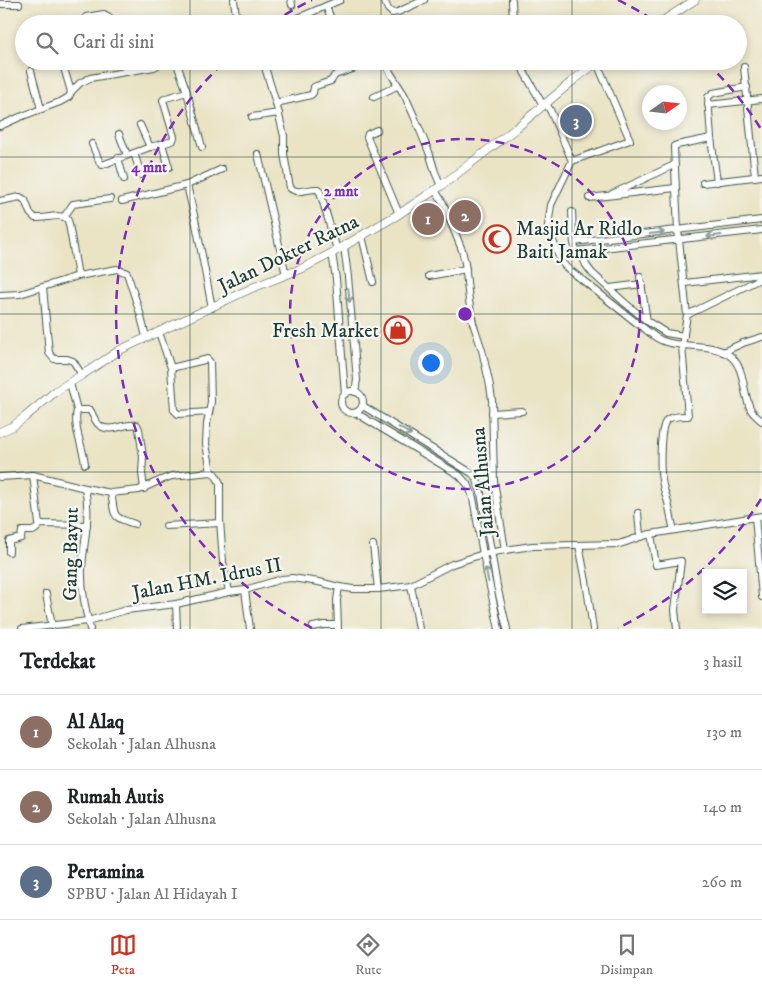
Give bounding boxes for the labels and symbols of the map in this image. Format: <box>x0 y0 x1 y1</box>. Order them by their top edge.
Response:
north arrow <box>642 85 687 130</box>
pin: 3 <box>560 102 592 140</box>
text: 4 mnt <box>130 158 167 177</box>
text: 2 mnt <box>324 182 358 201</box>
pin: 2 <box>449 197 481 235</box>
pin: 1 <box>412 200 444 238</box>
street label: Jalan Dokter Ratna <box>213 209 363 300</box>
place label: Masjid Ar Ridlo Baiti Jamak <box>516 217 642 265</box>
mosque icon: Masjid Ar Ridlo Baiti Jamak <box>482 224 512 254</box>
one-way arrow <box>649 228 665 238</box>
one-way arrow <box>706 231 722 241</box>
one-way arrow <box>344 286 354 302</box>
centre of rings <box>456 305 474 323</box>
shop icon: Fresh Market <box>383 315 413 345</box>
place label: Fresh Market <box>272 319 379 344</box>
your location <box>418 350 444 376</box>
street label: Jalan Alhusna <box>466 426 501 540</box>
one-way arrow <box>397 427 411 437</box>
street label: Gang Bayut <box>58 507 85 601</box>
street label: Jalan HM. Idrus II <box>128 553 284 607</box>
one-way arrow <box>482 567 491 583</box>

